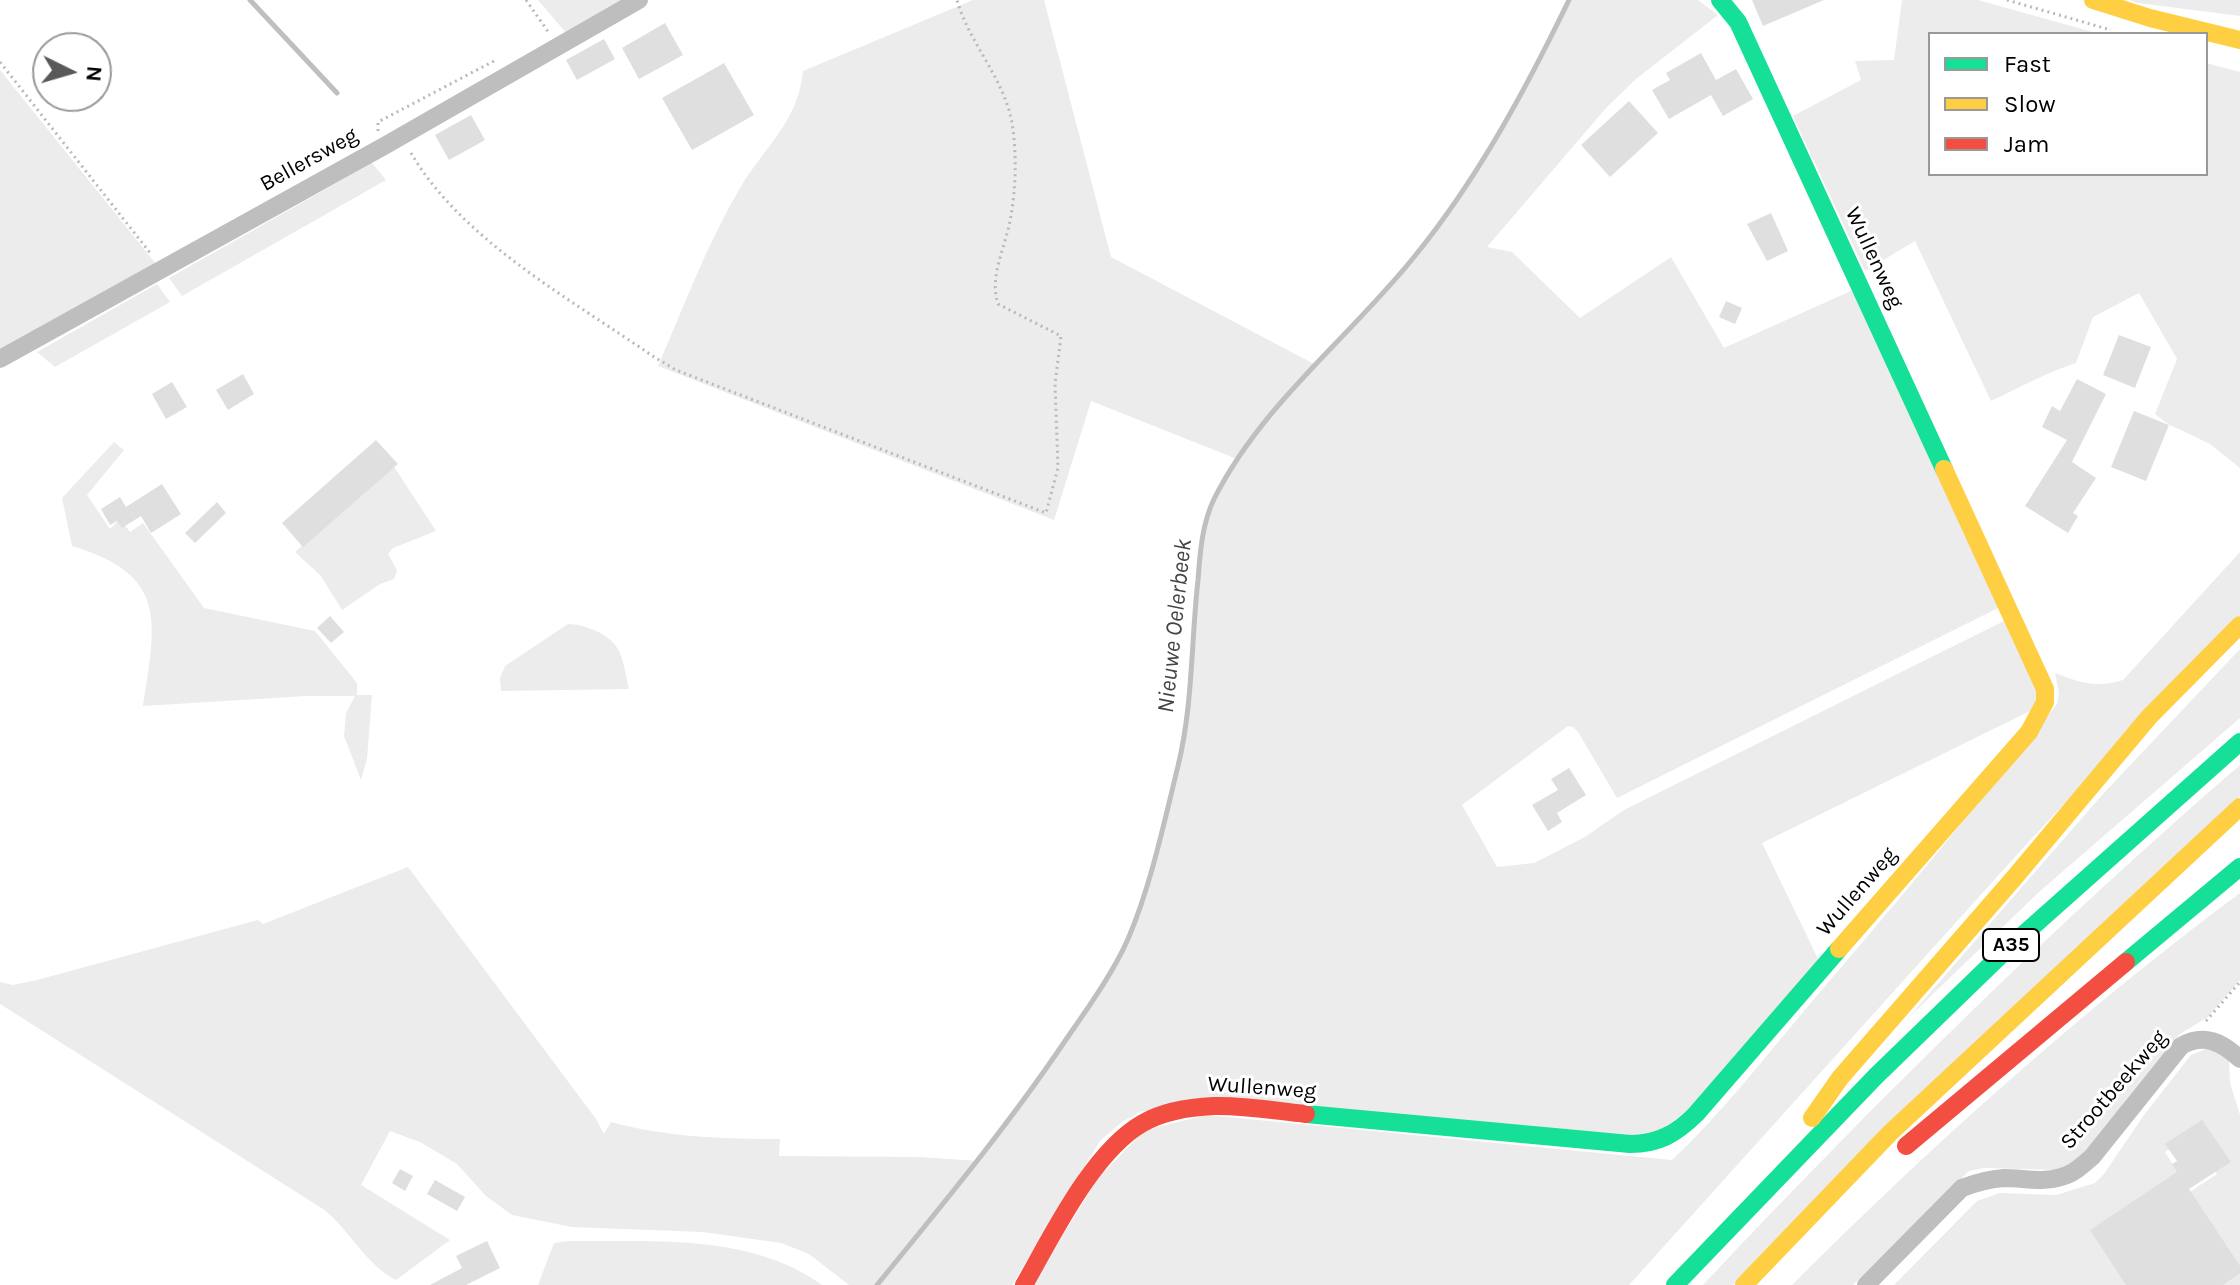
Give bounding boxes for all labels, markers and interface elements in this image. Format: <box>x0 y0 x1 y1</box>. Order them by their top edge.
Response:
north arrow <box>32 32 112 112</box>
legend <box>1928 32 2208 176</box>
text: Fast <box>2004 50 2051 78</box>
text: N <box>80 65 108 83</box>
text: Slow <box>2004 90 2056 118</box>
street label: Bellersweg <box>255 122 363 198</box>
text: Jam <box>2004 130 2049 158</box>
street label: Wullenweg <box>1839 203 1909 313</box>
water label: Nieuwe Oelerbeek <box>1152 538 1198 714</box>
street label: Wullenweg <box>1811 842 1903 942</box>
road number: A35 <box>1983 929 2039 961</box>
street label: Strootbeekweg <box>2055 1025 2173 1155</box>
street label: Wullenweg <box>1207 1071 1317 1105</box>

